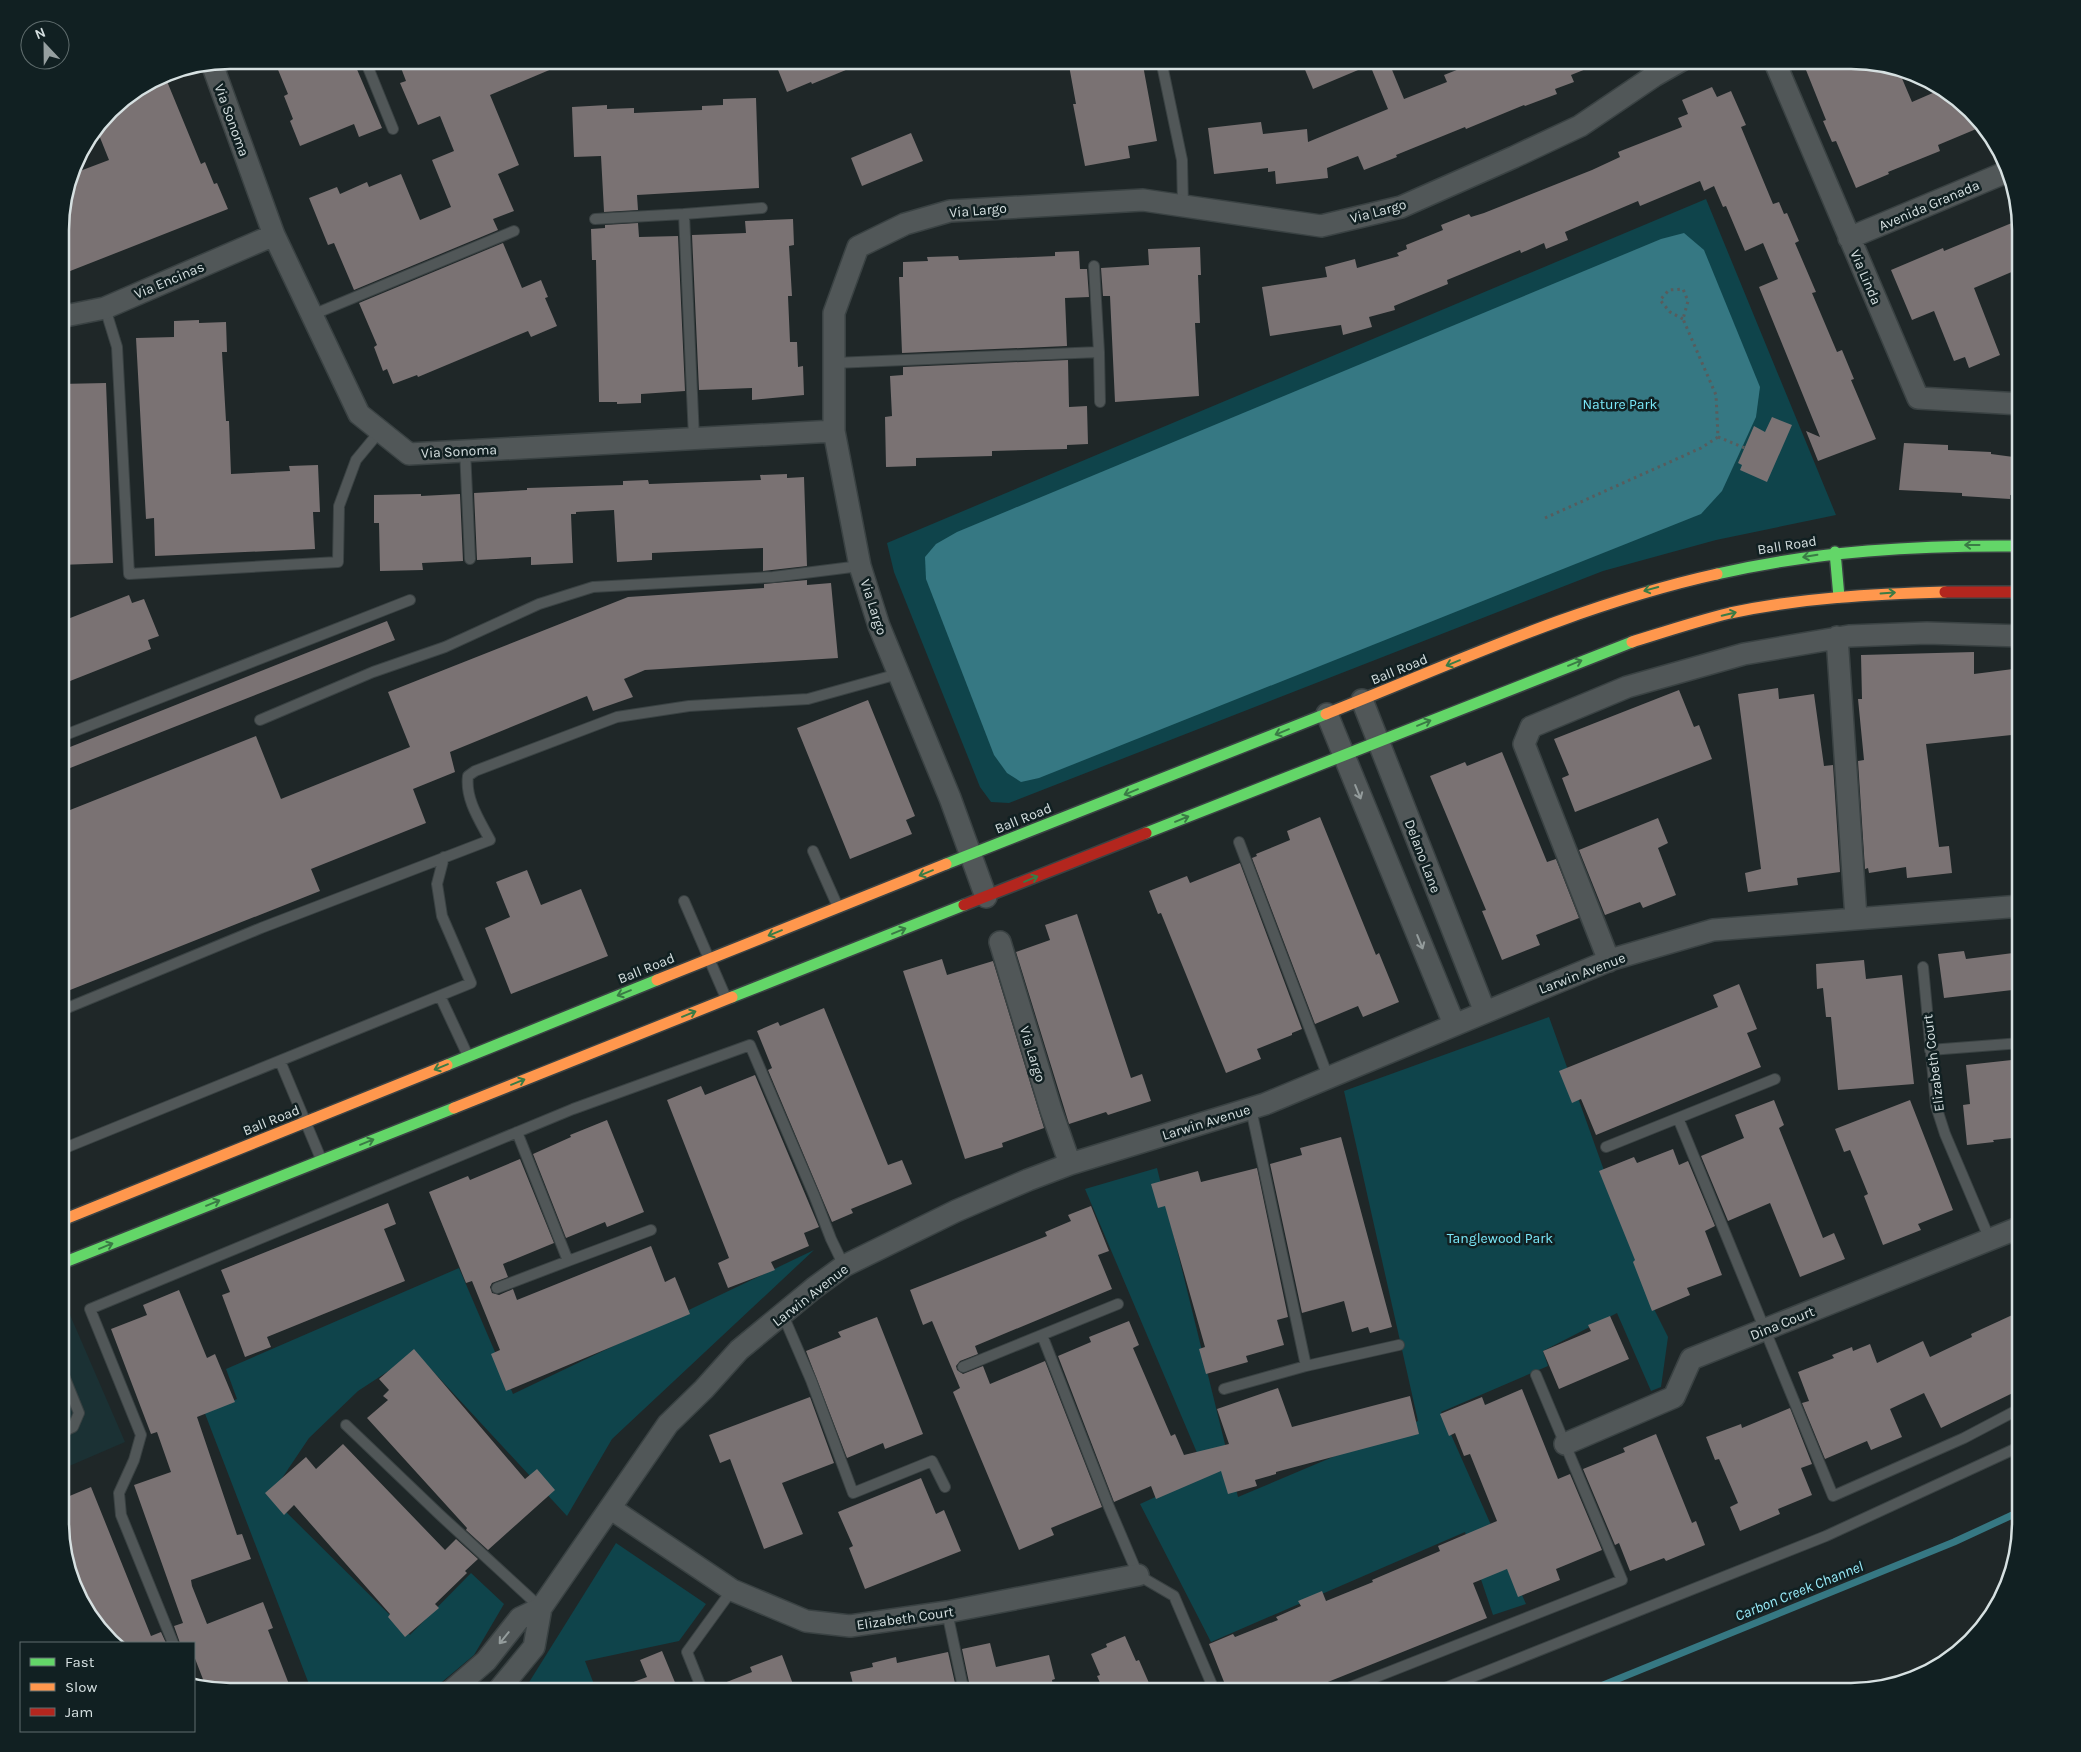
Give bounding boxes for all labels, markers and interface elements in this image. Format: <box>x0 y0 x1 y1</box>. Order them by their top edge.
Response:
north arrow <box>20 20 70 70</box>
text: N <box>32 24 48 43</box>
street label: Via Sonoma <box>211 82 253 159</box>
street label: Avenida Granada <box>1876 177 1982 234</box>
street label: Via Largo <box>1348 196 1408 227</box>
street label: Via Largo <box>949 200 1008 221</box>
street label: Via Linda <box>1846 247 1885 307</box>
street label: Via Encinas <box>132 258 207 303</box>
park label: Nature Park <box>1582 396 1658 413</box>
street label: Via Sonoma <box>421 441 497 462</box>
street label: Ball Road <box>1756 532 1818 559</box>
one-way arrow <box>1965 540 1981 550</box>
one-way arrow <box>1803 551 1819 561</box>
street label: Via Largo <box>857 577 891 637</box>
one-way arrow <box>1644 584 1660 594</box>
one-way arrow <box>1879 588 1895 597</box>
one-way arrow <box>1721 609 1737 618</box>
street label: Ball Road <box>1368 650 1430 689</box>
one-way arrow <box>1567 658 1582 667</box>
one-way arrow <box>1446 659 1461 668</box>
one-way arrow <box>1416 718 1431 727</box>
one-way arrow <box>1275 728 1290 737</box>
one-way arrow <box>1354 784 1364 799</box>
one-way arrow <box>1124 787 1139 797</box>
street label: Ball Road <box>992 799 1054 838</box>
one-way arrow <box>1174 814 1190 823</box>
street label: Delano Lane <box>1401 817 1444 895</box>
one-way arrow <box>919 868 934 878</box>
one-way arrow <box>1023 874 1038 883</box>
one-way arrow <box>891 926 906 935</box>
one-way arrow <box>768 928 783 938</box>
one-way arrow <box>1415 934 1425 949</box>
street label: Ball Road <box>615 949 677 988</box>
street label: Larwin Avenue <box>1536 949 1628 998</box>
one-way arrow <box>617 989 632 999</box>
one-way arrow <box>681 1009 696 1018</box>
street label: Elizabeth Court <box>1919 1013 1948 1113</box>
street label: Via Largo <box>1016 1024 1049 1084</box>
one-way arrow <box>434 1063 449 1072</box>
one-way arrow <box>510 1077 525 1086</box>
street label: Ball Road <box>240 1101 302 1140</box>
street label: Larwin Avenue <box>1160 1101 1252 1144</box>
one-way arrow <box>359 1137 374 1146</box>
one-way arrow <box>205 1198 220 1207</box>
park label: Tanglewood Park <box>1447 1230 1553 1247</box>
one-way arrow <box>98 1241 113 1250</box>
street label: Larwin Avenue <box>769 1261 852 1330</box>
street label: Dina Court <box>1748 1303 1817 1344</box>
water label: Carbon Creek Channel <box>1732 1557 1866 1625</box>
street label: Elizabeth Court <box>855 1603 955 1634</box>
one-way arrow <box>498 1632 509 1645</box>
legend <box>20 1642 195 1732</box>
text: Fast <box>65 1653 95 1671</box>
text: Slow <box>65 1678 97 1696</box>
text: Jam <box>65 1703 93 1721</box>

